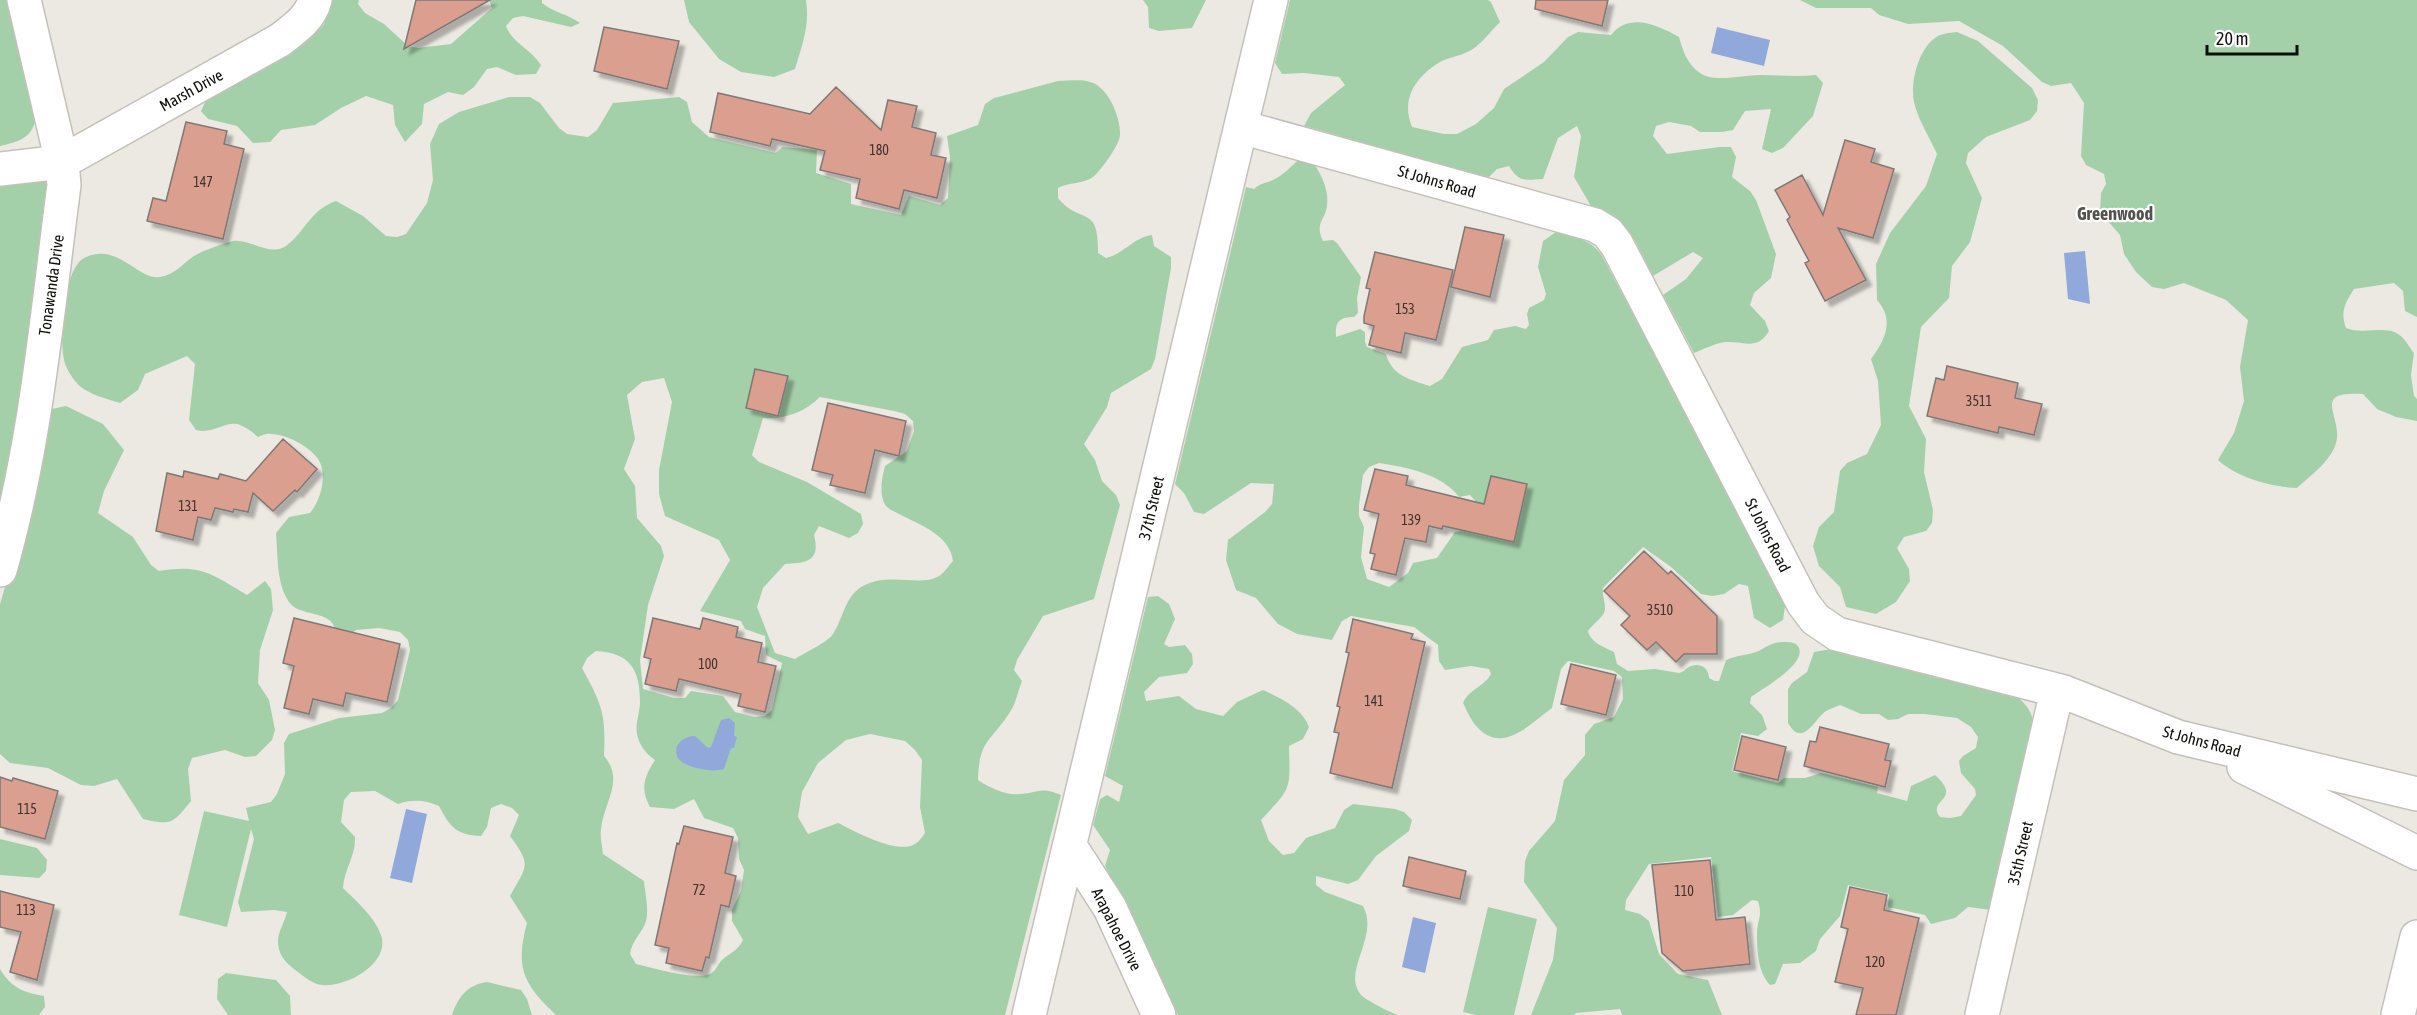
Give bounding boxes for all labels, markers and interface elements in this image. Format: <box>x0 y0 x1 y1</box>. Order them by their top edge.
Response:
scale bar <box>2207 18 2297 56</box>
text: 20 m <box>2216 28 2248 49</box>
street label: Marsh Drive <box>156 65 226 115</box>
house number: 180 <box>869 142 889 158</box>
street label: St Johns Road <box>1396 161 1478 201</box>
house number: 147 <box>193 174 213 190</box>
district label: Greenwood <box>2077 203 2153 224</box>
street label: Tonawanda Drive <box>35 233 67 337</box>
house number: 153 <box>1395 301 1415 317</box>
house number: 3511 <box>1966 393 1992 409</box>
street label: 37th Street <box>1135 474 1167 542</box>
street label: St Johns Road <box>1742 495 1794 575</box>
house number: 131 <box>178 498 198 514</box>
house number: 139 <box>1401 512 1421 528</box>
house number: 3510 <box>1647 602 1674 618</box>
house number: 100 <box>698 656 718 672</box>
house number: 141 <box>1364 693 1384 709</box>
street label: St Johns Road <box>2161 722 2243 760</box>
house number: 115 <box>17 801 37 817</box>
street label: 35th Street <box>2004 819 2036 887</box>
house number: 72 <box>692 882 706 898</box>
house number: 110 <box>1674 883 1694 899</box>
street label: Arapahoe Drive <box>1088 885 1146 974</box>
house number: 113 <box>16 902 36 918</box>
house number: 120 <box>1865 954 1885 970</box>

